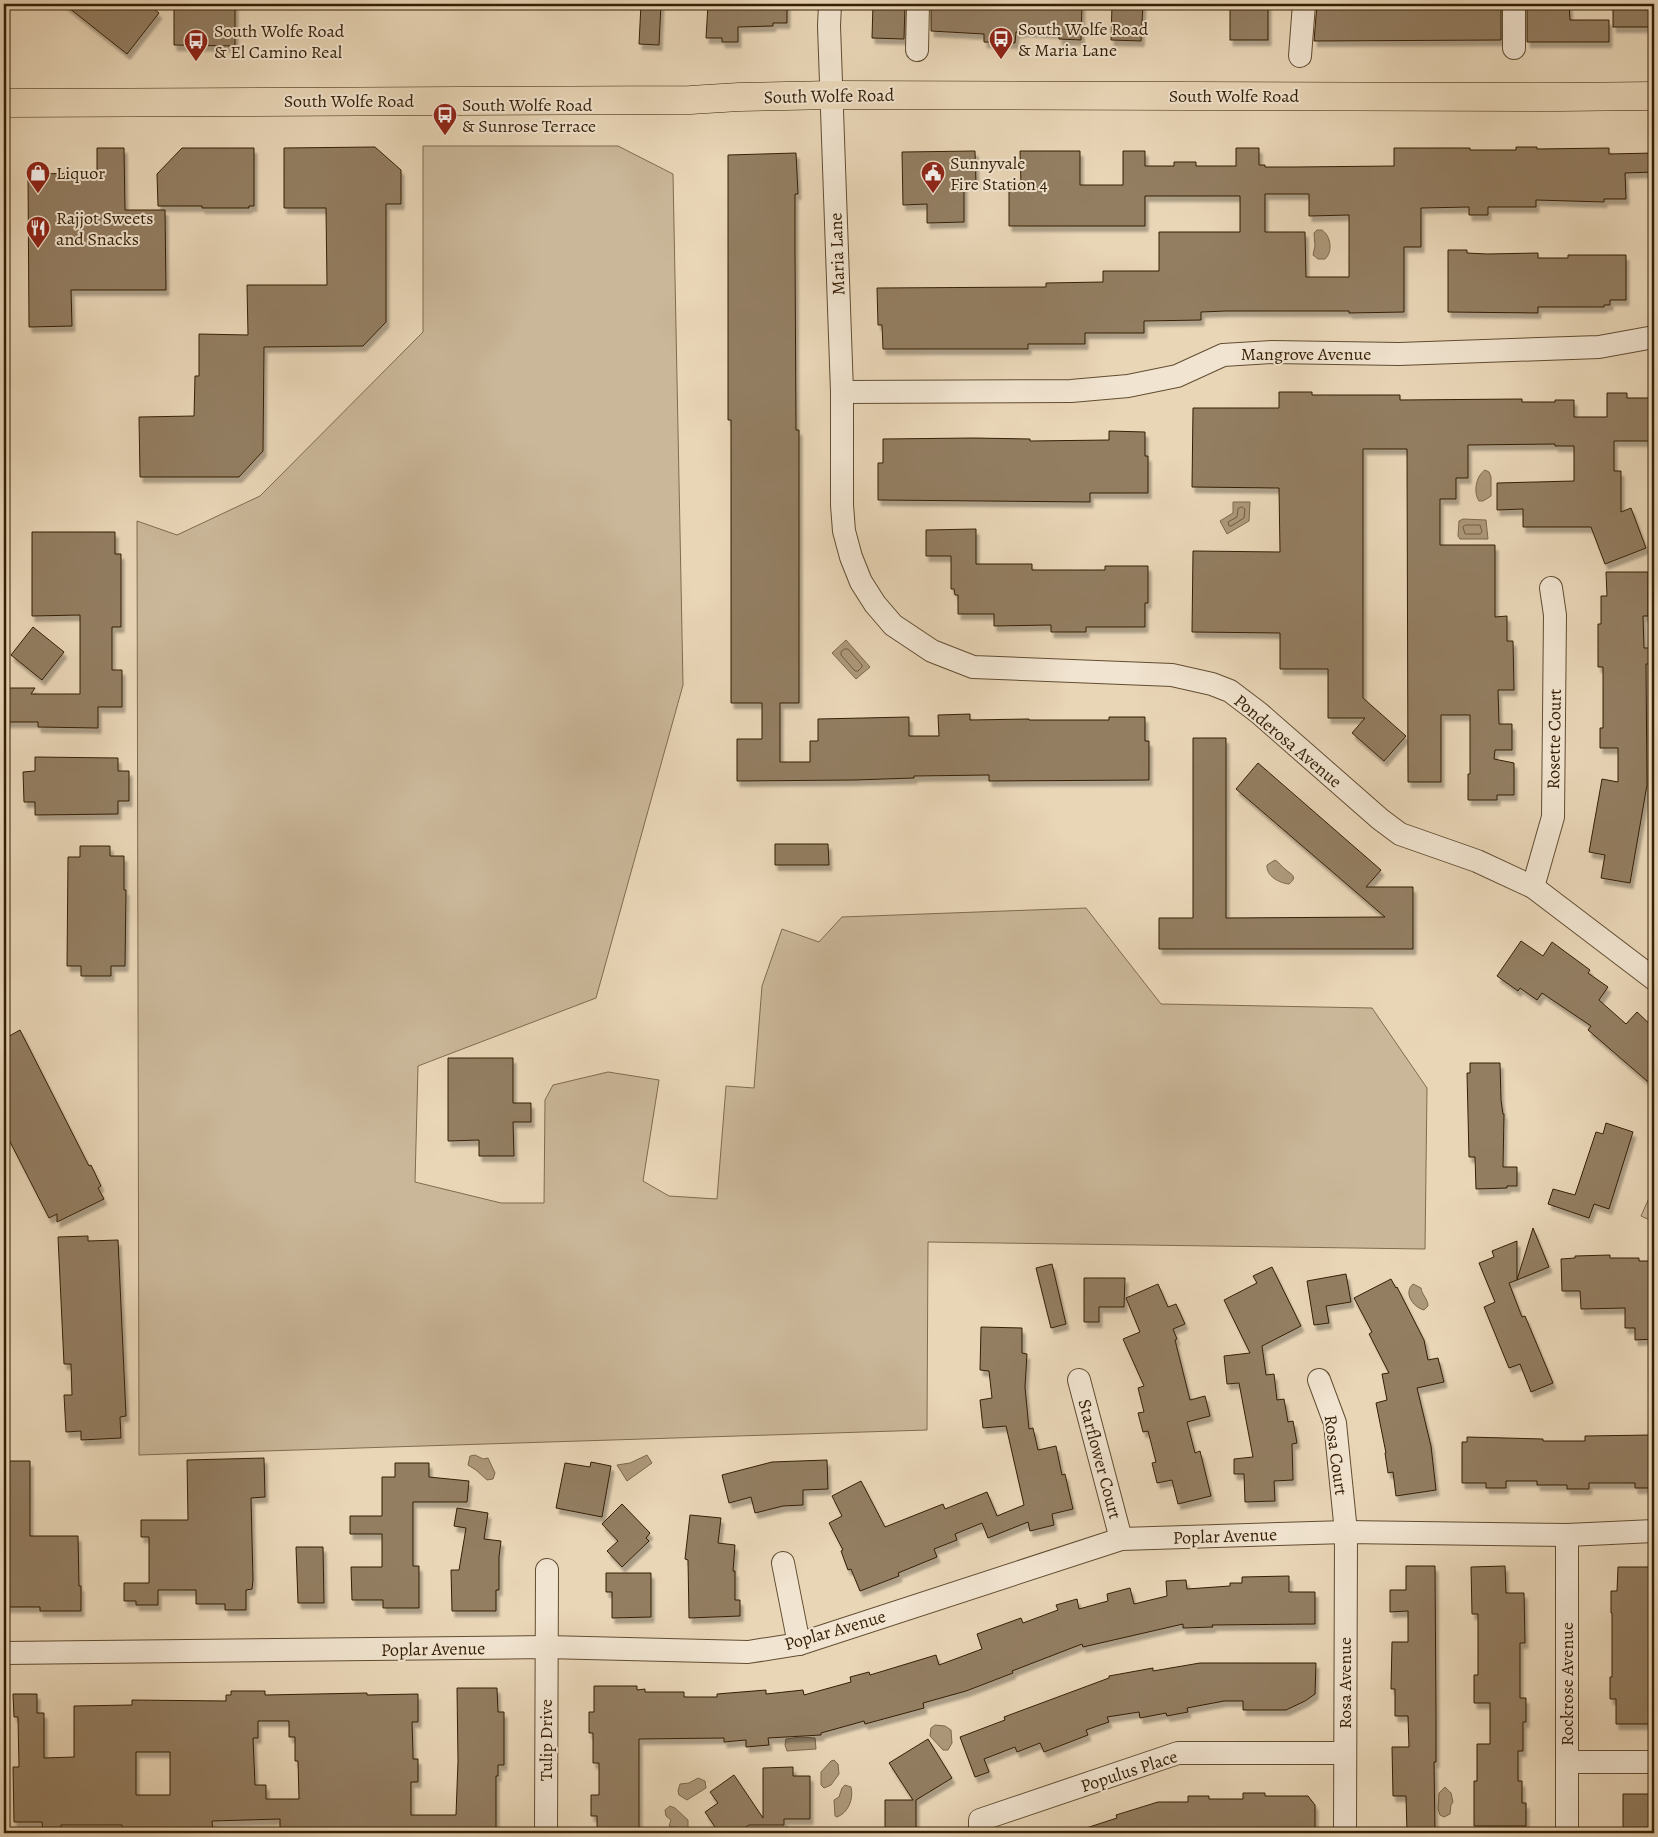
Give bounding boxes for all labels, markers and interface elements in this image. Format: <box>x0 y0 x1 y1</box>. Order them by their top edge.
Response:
place label: South Wolfe Road & Maria Lane <box>1018 17 1149 62</box>
place label: South Wolfe Road & El Camino Real <box>214 19 345 64</box>
bus stop icon: South Wolfe Road & Maria Lane <box>988 26 1014 60</box>
bus stop icon: South Wolfe Road & El Camino Real <box>183 28 209 62</box>
street label: South Wolfe Road <box>764 83 895 109</box>
street label: South Wolfe Road <box>1169 84 1300 108</box>
street label: South Wolfe Road <box>284 89 415 113</box>
place label: South Wolfe Road & Sunrose Terrace <box>462 93 596 138</box>
bus stop icon: South Wolfe Road & Sunrose Terrace <box>432 102 458 136</box>
place label: Sunnyvale Fire Station 4 <box>950 151 1048 196</box>
shop icon: Liquor <box>25 160 51 194</box>
public building icon: Sunnyvale Fire Station 4 <box>920 160 946 194</box>
place label: Liquor <box>56 161 105 185</box>
place label: Rajjot Sweets and Snacks <box>56 206 153 251</box>
street label: Maria Lane <box>824 212 850 296</box>
restaurant icon: Rajjot Sweets and Snacks <box>25 215 51 249</box>
street label: Mangrove Avenue <box>1241 342 1371 366</box>
street label: Rosette Court <box>1541 688 1567 790</box>
street label: Ponderosa Avenue <box>1229 689 1347 793</box>
street label: Starflower Court <box>1072 1396 1128 1522</box>
street label: Rosa Court <box>1318 1413 1354 1497</box>
street label: Poplar Avenue <box>1172 1522 1278 1550</box>
street label: Poplar Avenue <box>782 1604 888 1656</box>
street label: Rockrose Avenue <box>1555 1622 1579 1746</box>
street label: Poplar Avenue <box>381 1636 485 1662</box>
street label: Rosa Avenue <box>1333 1637 1357 1729</box>
street label: Tulip Drive <box>534 1699 558 1781</box>
street label: Populus Place <box>1078 1744 1180 1798</box>

